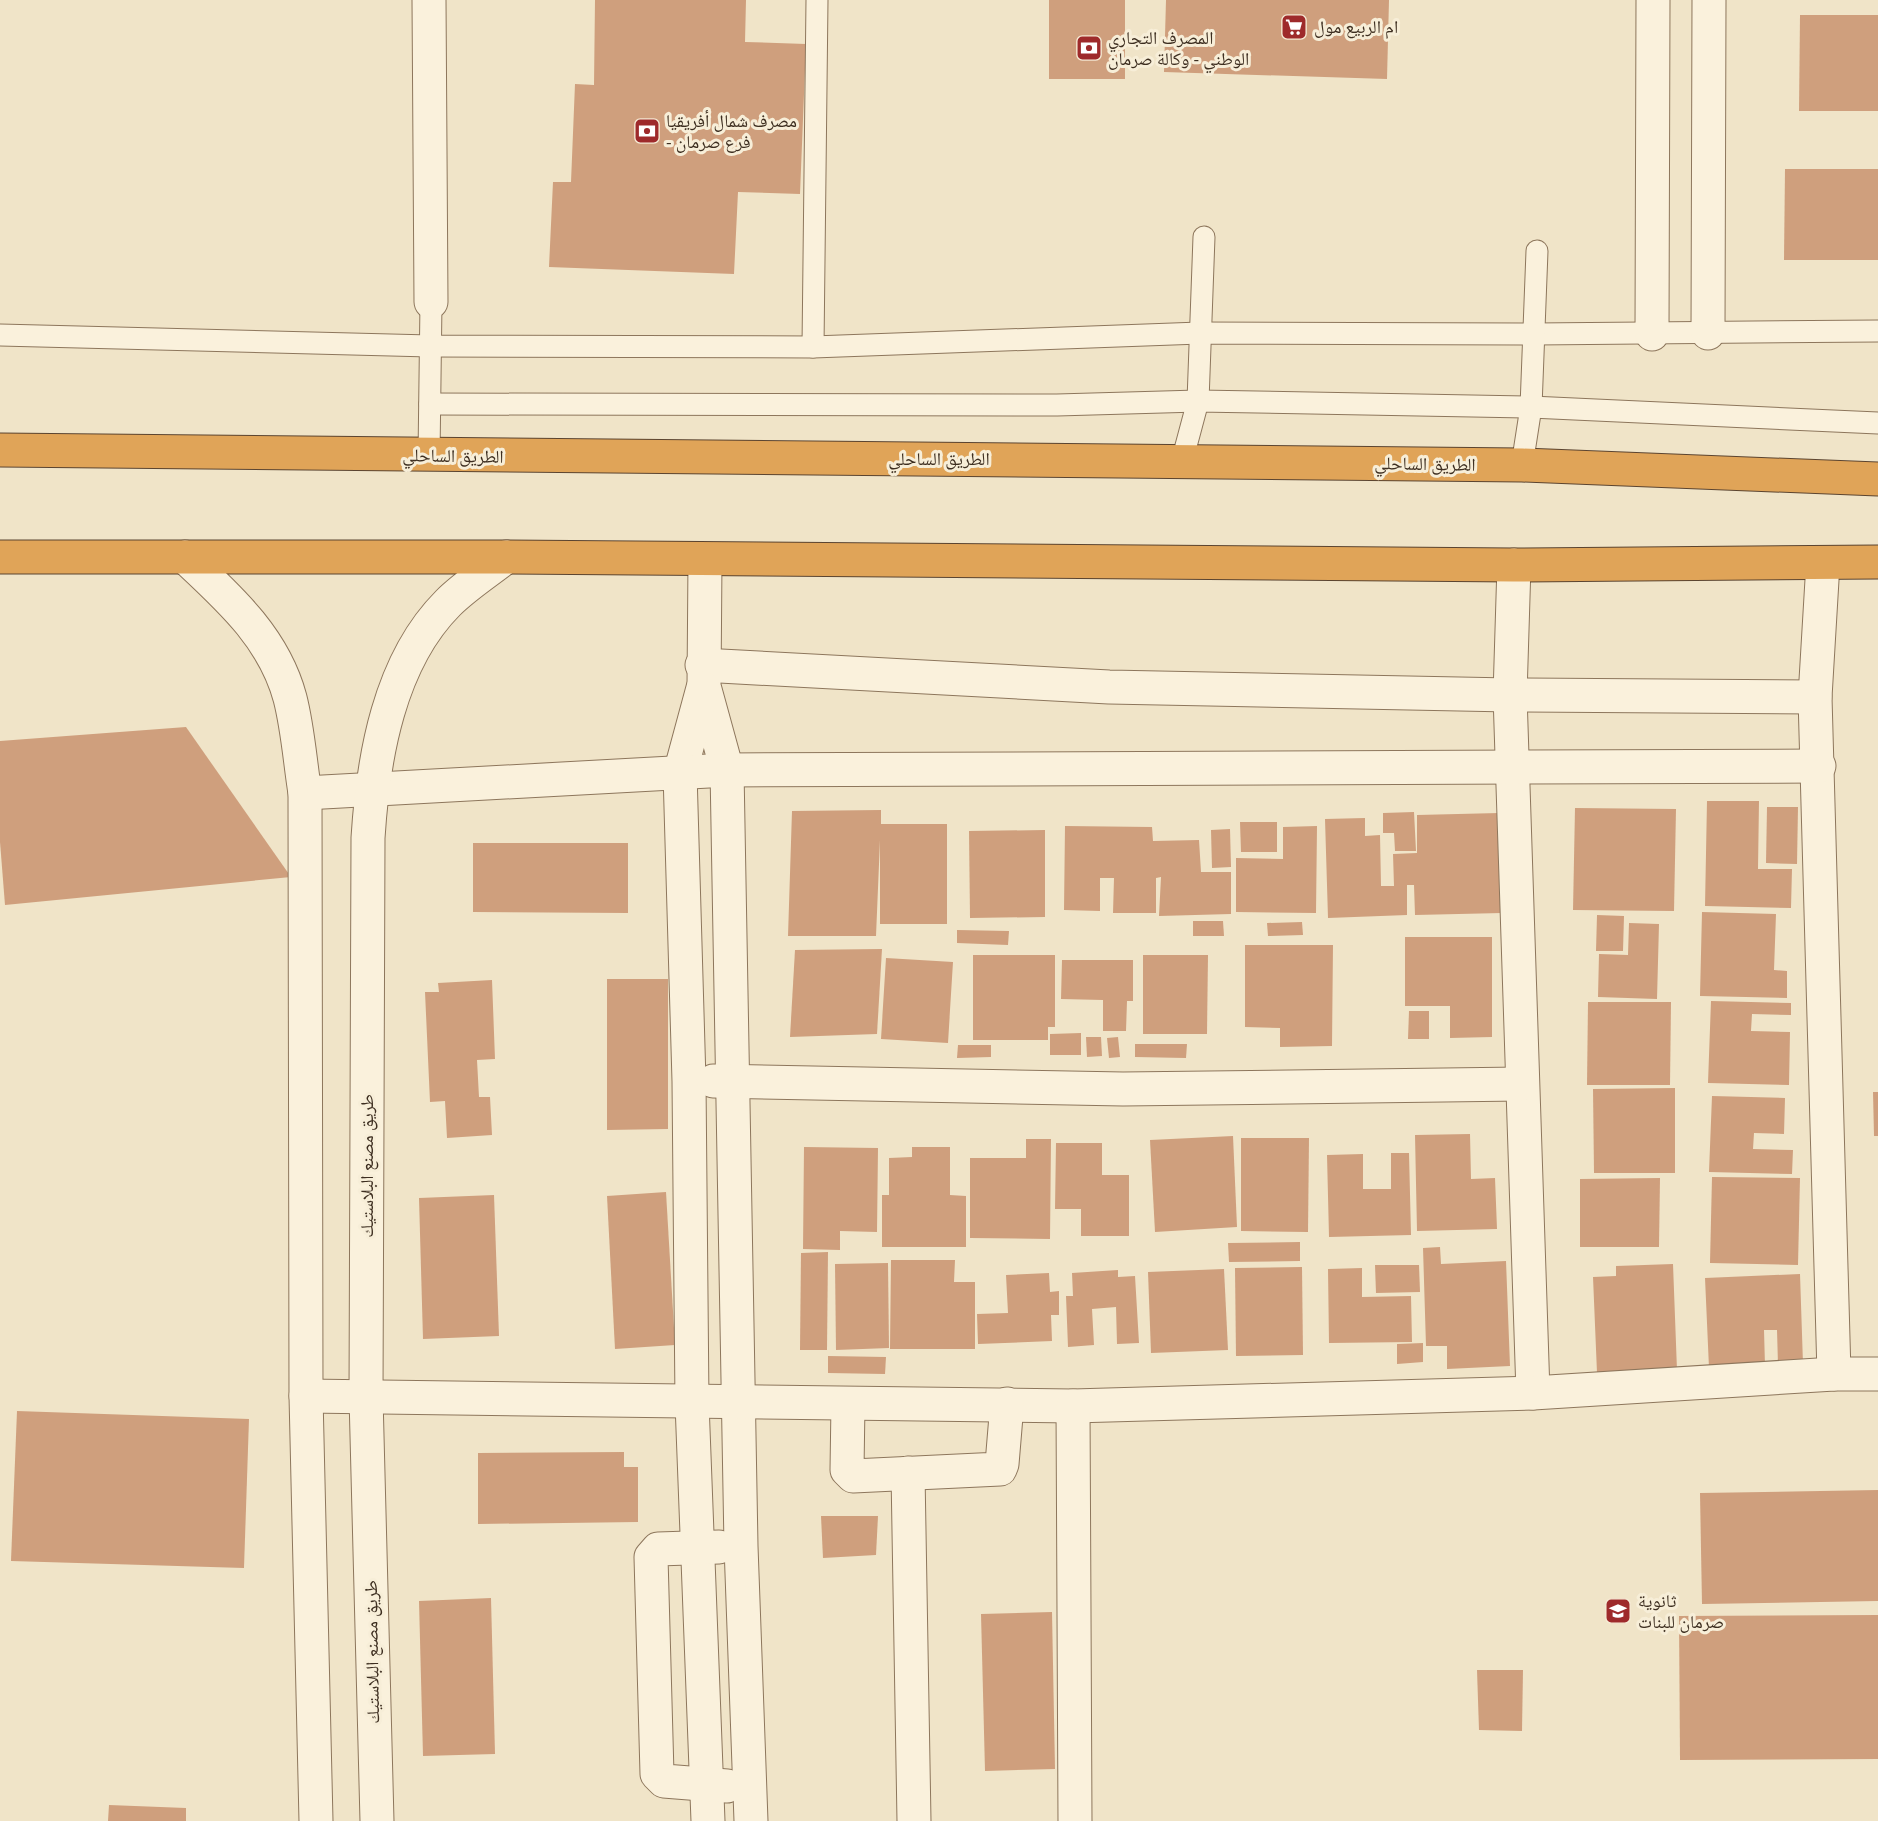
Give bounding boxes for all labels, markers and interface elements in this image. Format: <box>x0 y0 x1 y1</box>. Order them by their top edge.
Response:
supermarket icon: ام الربيع مول <box>1279 12 1309 42</box>
place label: ام الربيع مول <box>1314 14 1398 39</box>
place label: المصرف التجاري الوطني - وكالة صرمان <box>1108 25 1249 74</box>
bank icon: المصرف التجاري الوطني - وكالة صرمان <box>1074 33 1104 63</box>
place label: مصرف شمال أفريقيا - فرع صرمان <box>666 108 797 154</box>
bank icon: مصرف شمال أفريقيا - فرع صرمان <box>632 116 662 146</box>
street label: الطريق الساحلي <box>402 442 504 471</box>
street label: الطريق الساحلي <box>888 446 990 474</box>
street label: الطريق الساحلي <box>1374 450 1476 479</box>
street label: طريق مصنع البلاستيك <box>354 1094 379 1238</box>
street label: طريق مصنع البلاستيك <box>358 1580 385 1724</box>
place label: ثانوية صرمان للبنات <box>1638 1588 1724 1634</box>
school or university icon: ثانوية صرمان للبنات <box>1603 1596 1633 1626</box>

